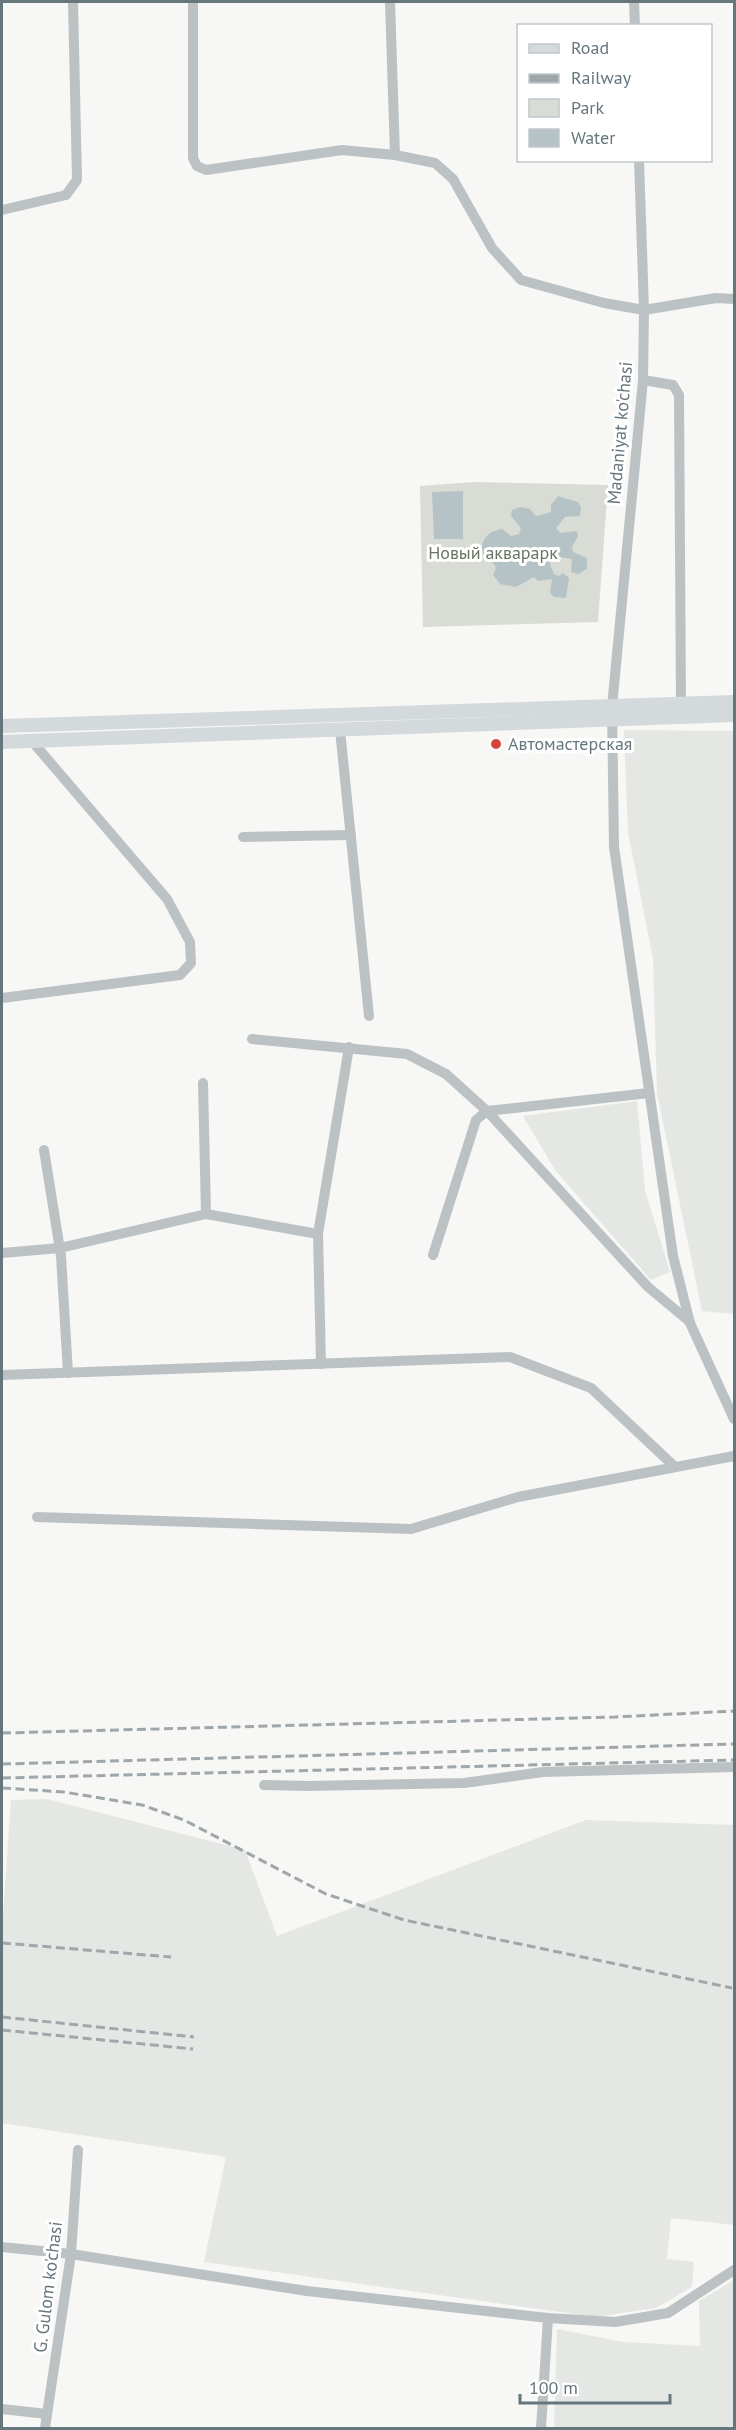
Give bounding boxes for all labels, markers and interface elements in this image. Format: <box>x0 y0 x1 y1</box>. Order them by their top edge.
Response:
legend <box>517 24 712 162</box>
text: Road <box>571 36 609 59</box>
text: Railway <box>571 66 632 89</box>
text: Park <box>571 96 604 119</box>
text: Water <box>571 126 615 149</box>
street label: Madaniyat ko'chasi <box>602 361 637 505</box>
park label: Новый акварарк <box>428 541 558 564</box>
place label: Автомастерская <box>508 732 632 755</box>
marker: Автомастерская <box>489 737 503 751</box>
street label: G. Gulom ko'chasi <box>28 2220 67 2354</box>
scale bar <box>520 2367 670 2405</box>
text: 100 m <box>529 2376 578 2399</box>

